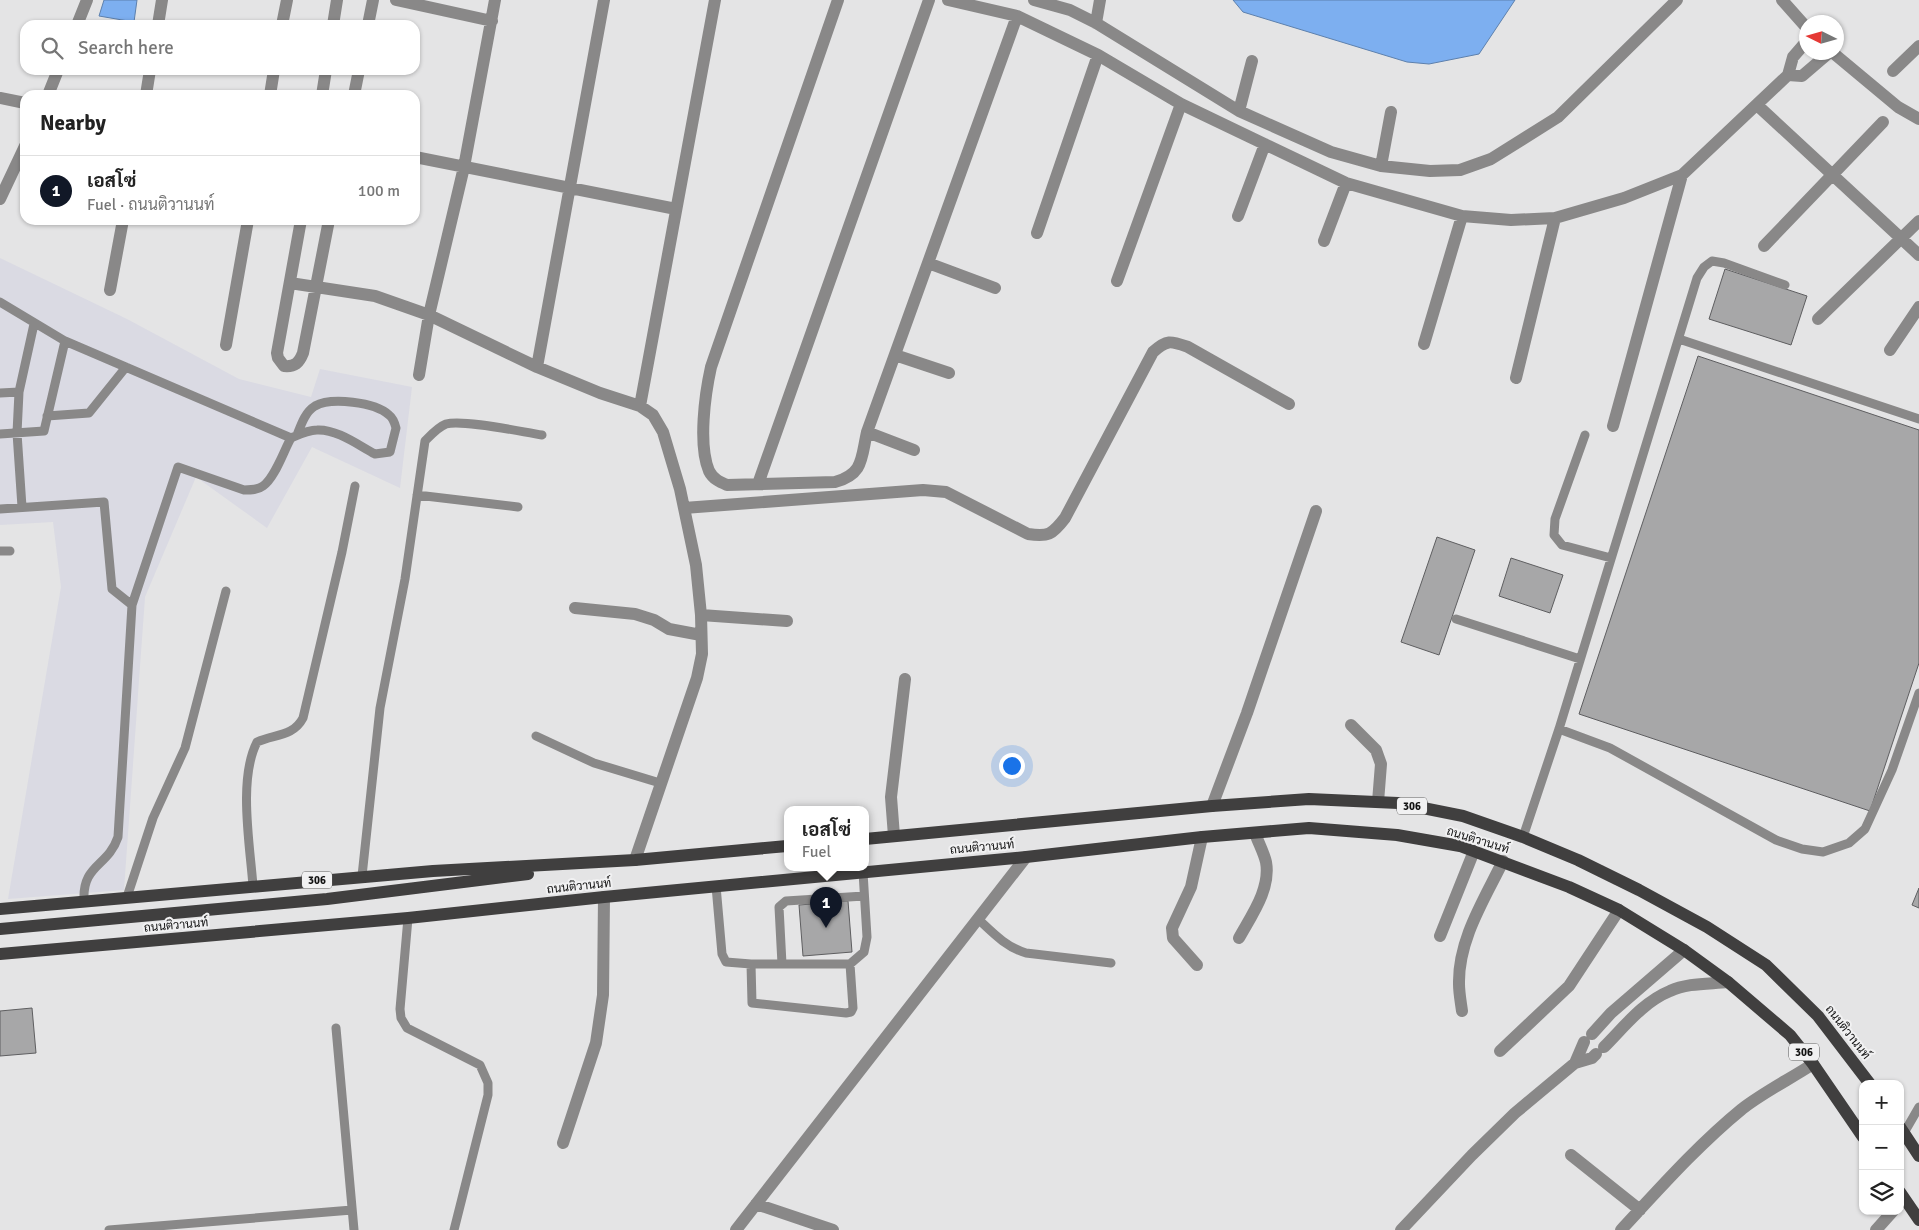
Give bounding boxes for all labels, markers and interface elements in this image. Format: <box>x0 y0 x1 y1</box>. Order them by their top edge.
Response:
north arrow <box>1799 15 1844 60</box>
search box <box>20 20 420 75</box>
icon: search <box>38 34 66 62</box>
text: Search here <box>78 36 174 60</box>
text: Nearby <box>40 110 106 136</box>
text: เอสโซ่ <box>87 169 136 193</box>
text: 1 <box>52 181 60 201</box>
text: 100 m <box>358 181 400 201</box>
text: Fuel · ถนนติวานนท์ <box>87 195 215 215</box>
your location <box>999 753 1025 779</box>
road number: 306 <box>1397 798 1427 814</box>
popup <box>784 806 869 871</box>
text: เอสโซ่ <box>802 818 851 842</box>
street label: ถนนติวานนท์ <box>1445 823 1511 857</box>
street label: ถนนติวานนท์ <box>949 836 1015 858</box>
text: Fuel <box>802 842 831 862</box>
road number: 306 <box>302 872 332 888</box>
street label: ถนนติวานนท์ <box>546 875 612 897</box>
pin: 1 <box>810 887 842 928</box>
street label: ถนนติวานนท์ <box>143 914 209 936</box>
street label: ถนนติวานนท์ <box>1822 1002 1874 1062</box>
road number: 306 <box>1789 1044 1819 1060</box>
map controls <box>1859 1080 1904 1215</box>
button: + <box>1859 1080 1904 1125</box>
button: − <box>1859 1125 1904 1170</box>
button: layers <box>1859 1170 1904 1215</box>

